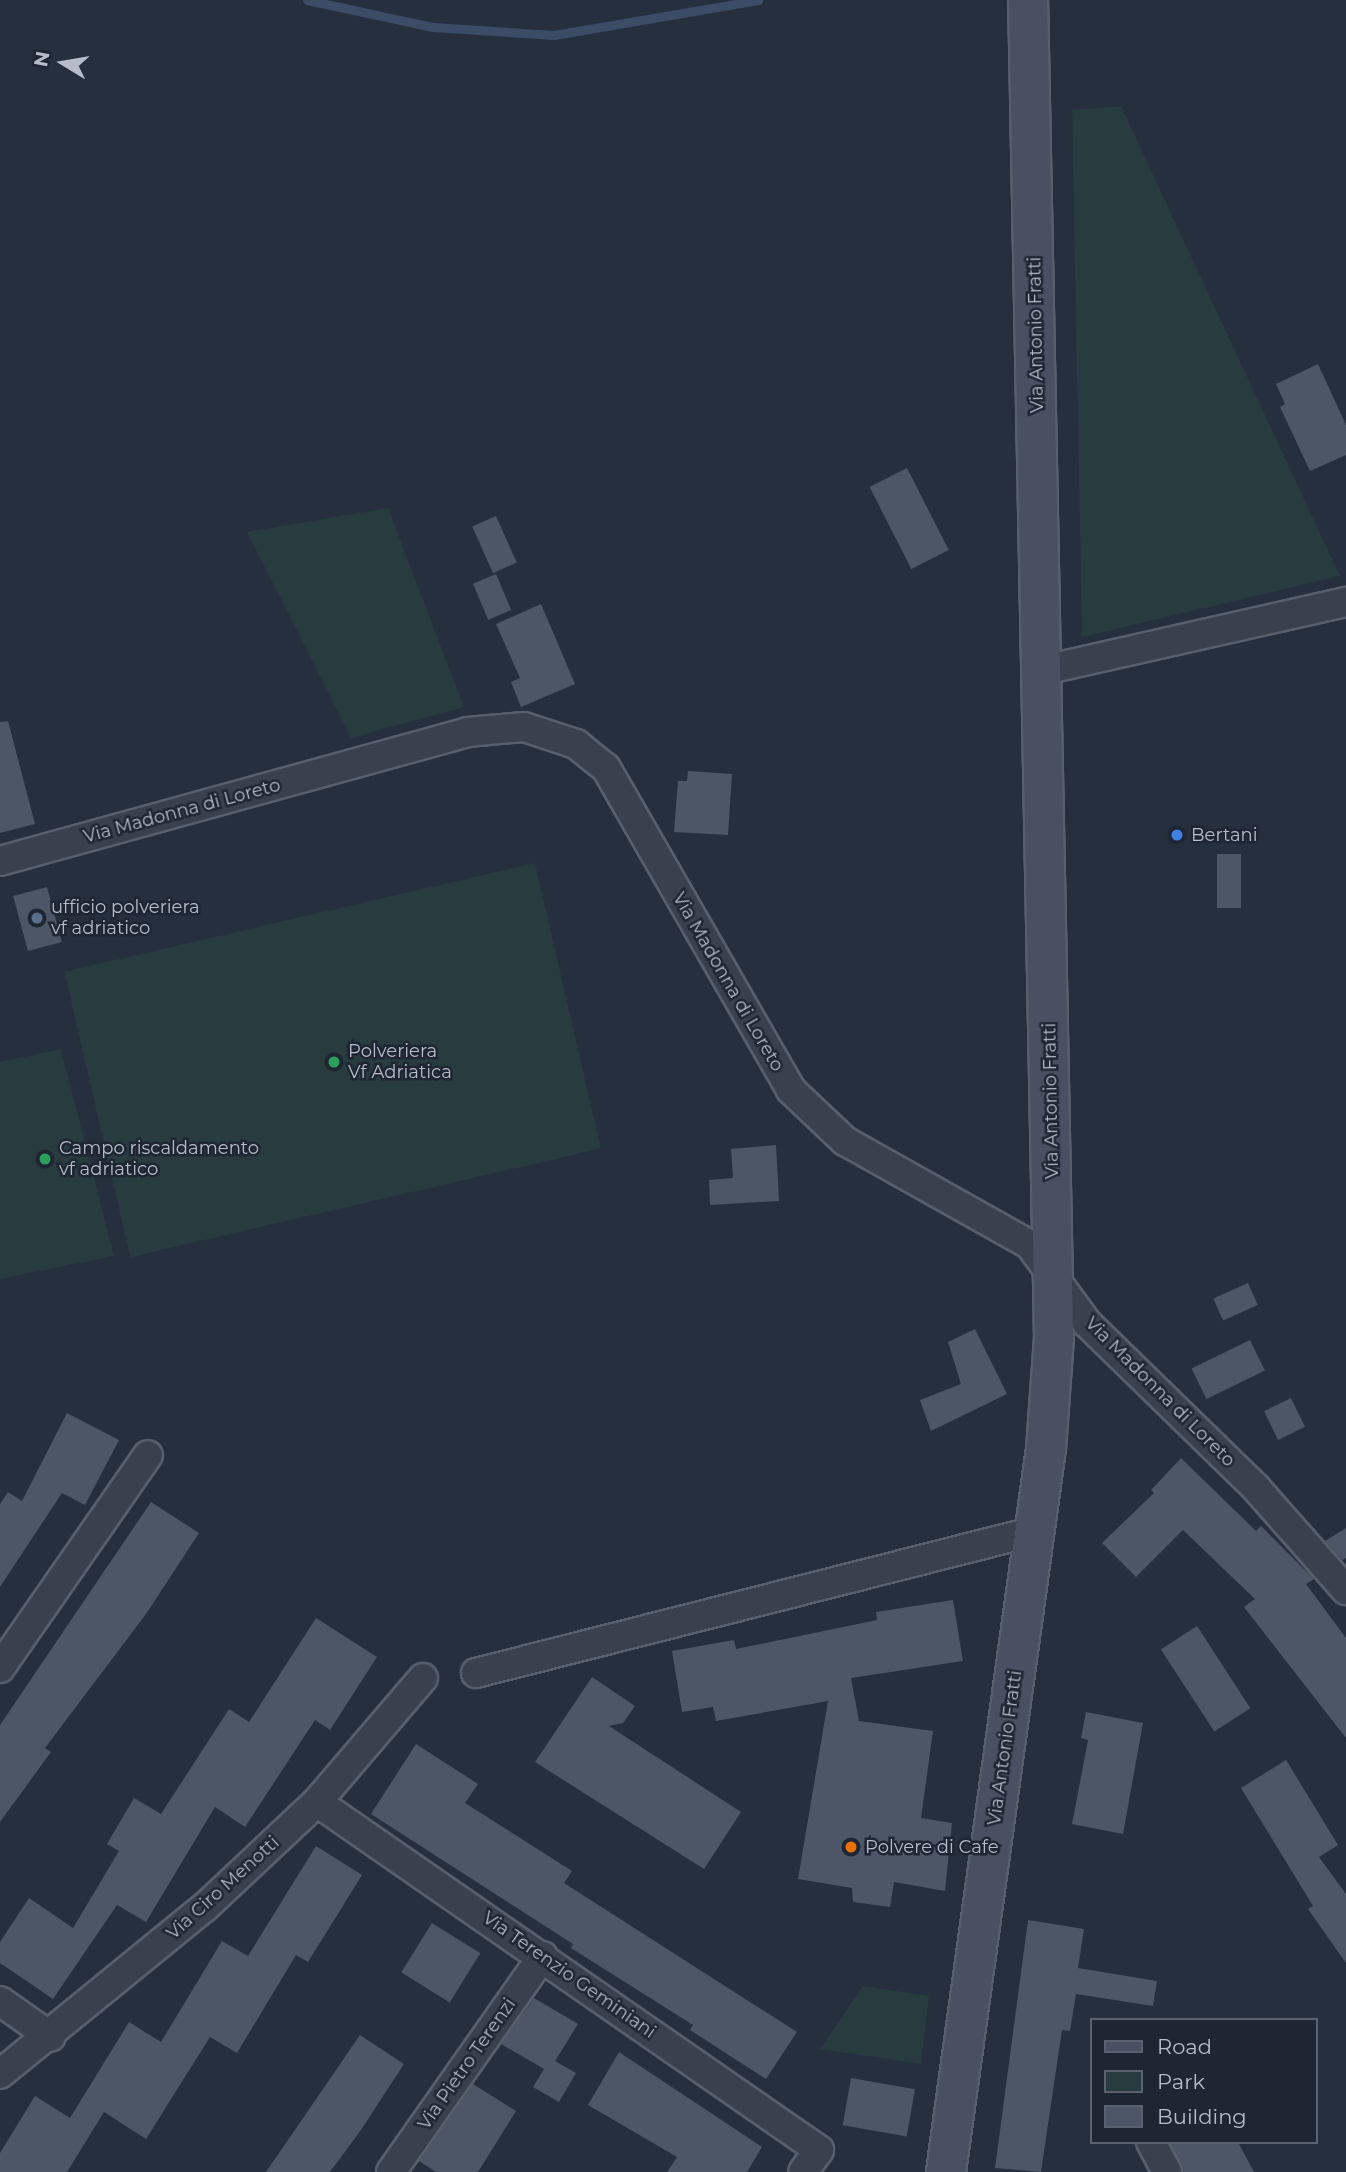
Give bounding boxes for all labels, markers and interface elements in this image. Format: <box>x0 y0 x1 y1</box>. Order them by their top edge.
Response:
north arrow <box>28 28 98 98</box>
text: N <box>29 49 55 69</box>
street label: Via Antonio Fratti <box>1024 257 1048 413</box>
street label: Via Madonna di Loreto <box>81 774 283 848</box>
place label: Bertani <box>1191 824 1258 846</box>
marker: Bertani <box>1169 827 1185 843</box>
street label: Via Madonna di Loreto <box>668 889 788 1075</box>
place label: ufficio polveriera vf adriatico <box>51 897 200 940</box>
marker: ufficio polveriera vf adriatico <box>29 910 45 926</box>
street label: Via Antonio Fratti <box>1039 1023 1063 1179</box>
place label: Polveriera Vf Adriatica <box>348 1041 452 1084</box>
marker: Polveriera Vf Adriatica <box>326 1054 342 1070</box>
place label: Campo riscaldamento vf adriatico <box>59 1138 259 1180</box>
marker: Campo riscaldamento vf adriatico <box>37 1151 53 1167</box>
street label: Via Madonna di Loreto <box>1081 1313 1239 1471</box>
street label: Via Antonio Fratti <box>983 1669 1027 1827</box>
street label: Via Ciro Menotti <box>162 1832 284 1944</box>
place label: Polvere di Cafe <box>865 1836 999 1858</box>
marker: Polvere di Cafe <box>843 1839 859 1855</box>
street label: Via Terenzio Geminiani <box>478 1907 660 2043</box>
street label: Via Pietro Terenzi <box>414 1994 520 2134</box>
legend <box>1090 2018 1318 2144</box>
text: Road <box>1157 2034 1212 2059</box>
text: Park <box>1157 2069 1205 2094</box>
text: Building <box>1157 2104 1247 2129</box>

